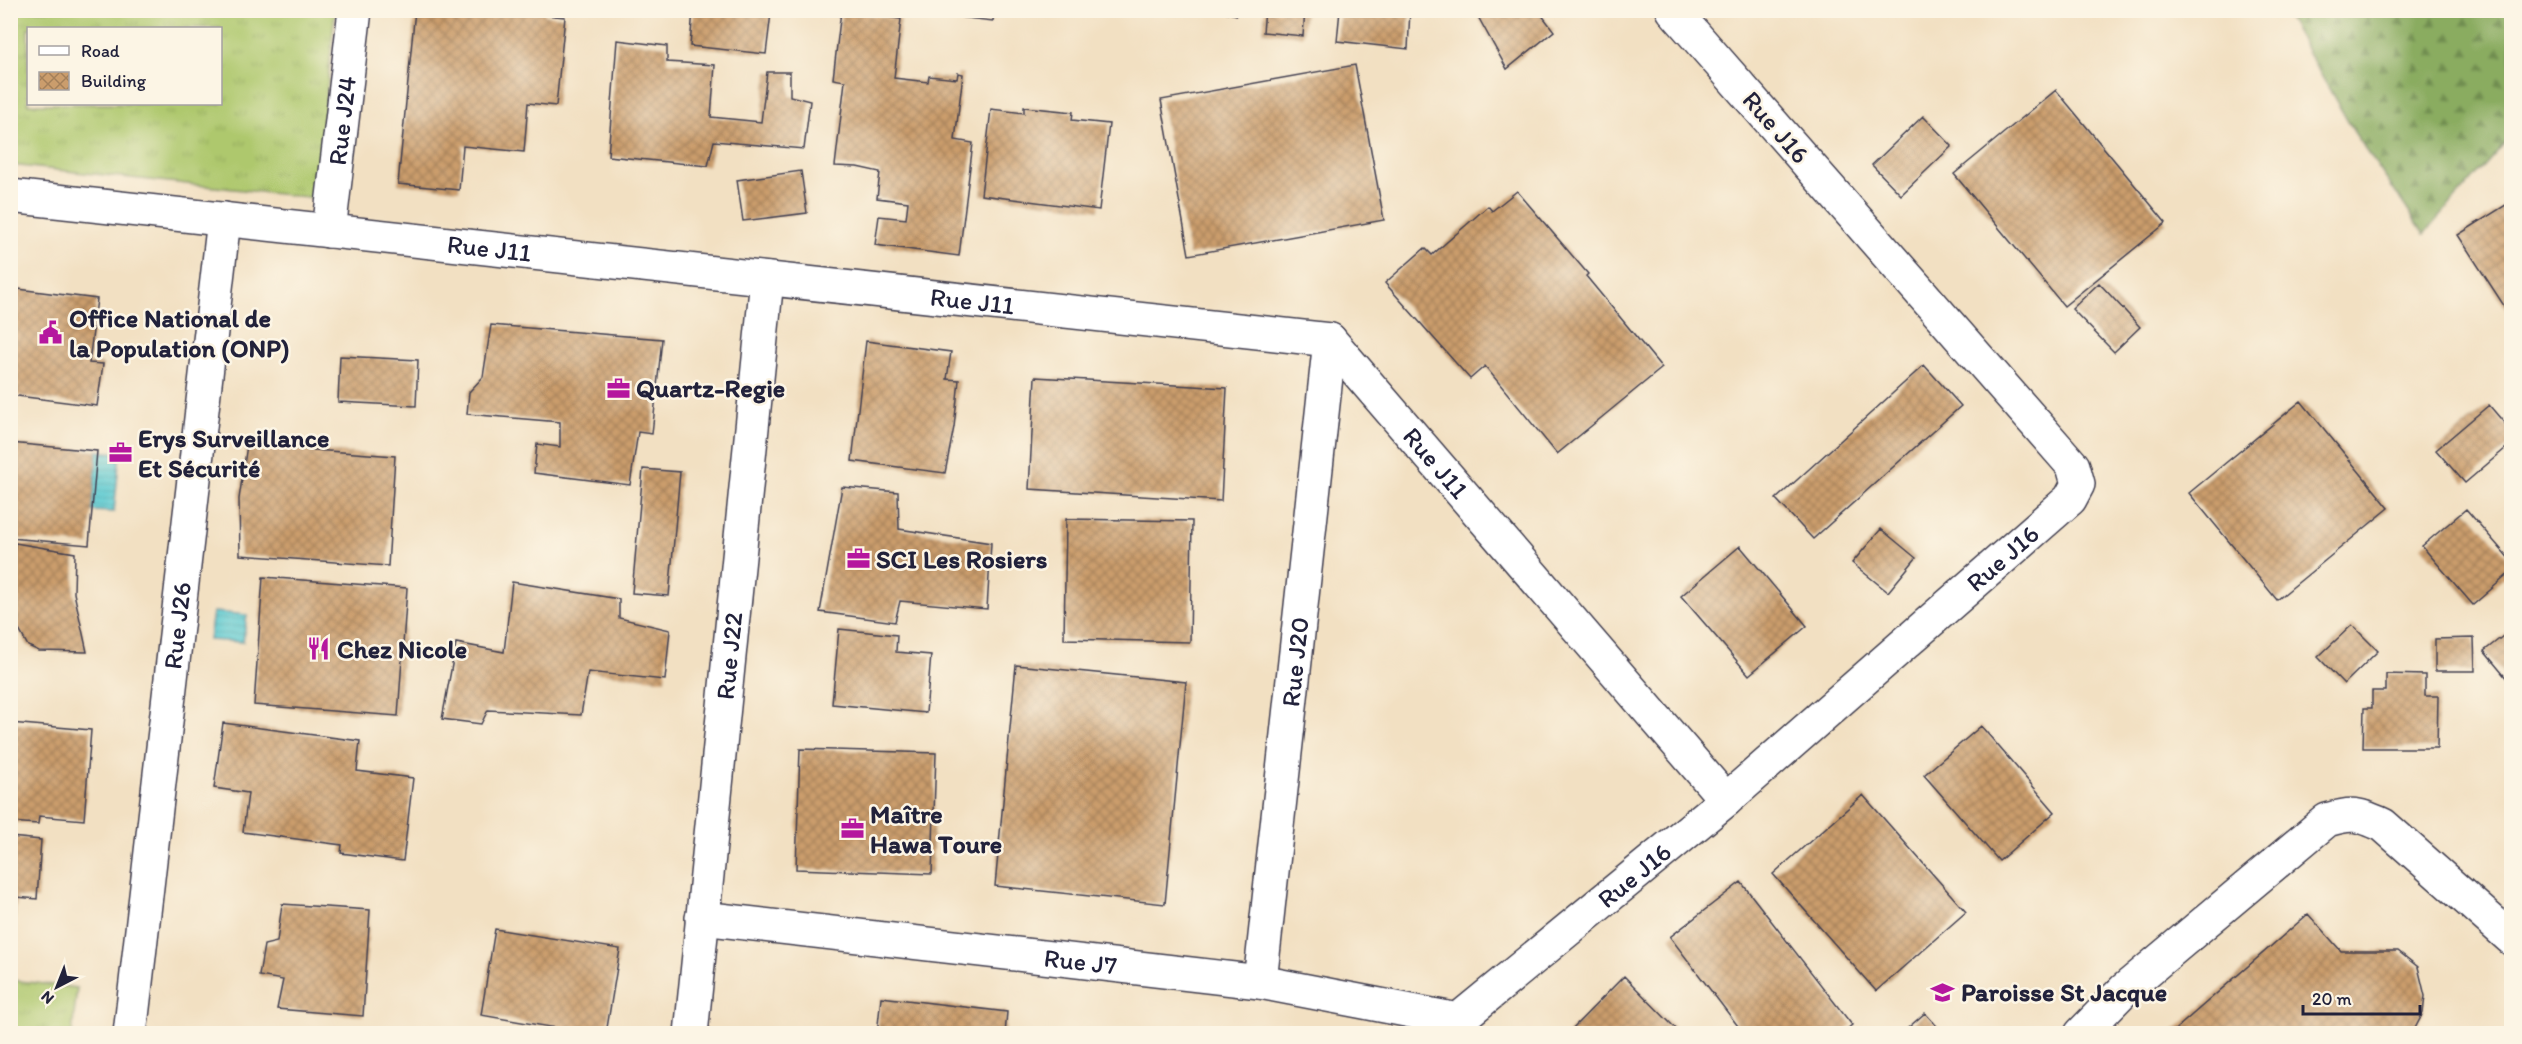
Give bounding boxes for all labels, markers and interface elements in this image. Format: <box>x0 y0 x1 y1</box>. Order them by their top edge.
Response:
legend <box>27 27 222 105</box>
text: Road <box>81 40 120 62</box>
text: Building <box>81 70 147 92</box>
street label: Rue J24 <box>321 74 363 167</box>
street label: Rue J16 <box>1736 84 1816 170</box>
street label: Rue J11 <box>445 228 533 269</box>
street label: Rue J11 <box>929 280 1016 321</box>
place label: Office National de la Population (ONP) <box>69 302 289 364</box>
public building icon: Office National de la Population (ONP) <box>38 320 64 346</box>
place label: Quartz-Regie <box>636 372 785 404</box>
office icon: Quartz-Regie <box>605 375 631 401</box>
street label: Rue J11 <box>1396 420 1475 505</box>
place label: Erys Surveillance Et Sécurité <box>138 422 329 484</box>
office icon: Erys Surveillance Et Sécurité <box>107 440 133 466</box>
street label: Rue J16 <box>1959 518 2045 599</box>
place label: SCI Les Rosiers <box>876 543 1047 575</box>
office icon: SCI Les Rosiers <box>845 546 871 572</box>
street label: Rue J26 <box>156 580 198 671</box>
street label: Rue J22 <box>709 610 749 701</box>
street label: Rue J20 <box>1274 615 1316 708</box>
place label: Chez Nicole <box>337 633 467 665</box>
restaurant icon: Chez Nicole <box>306 636 332 662</box>
place label: Maître Hawa Toure <box>870 798 1002 860</box>
office icon: Maître Hawa Toure <box>839 816 865 842</box>
street label: Rue J16 <box>1591 836 1678 915</box>
street label: Rue J7 <box>1042 941 1119 981</box>
north arrow <box>27 957 87 1017</box>
place label: Paroisse St Jacque <box>1961 976 2167 1008</box>
scale bar <box>2303 978 2420 1016</box>
school or university icon: Paroisse St Jacque <box>1930 979 1956 1005</box>
text: N <box>37 987 58 1008</box>
text: 20 m <box>2312 988 2352 1010</box>

